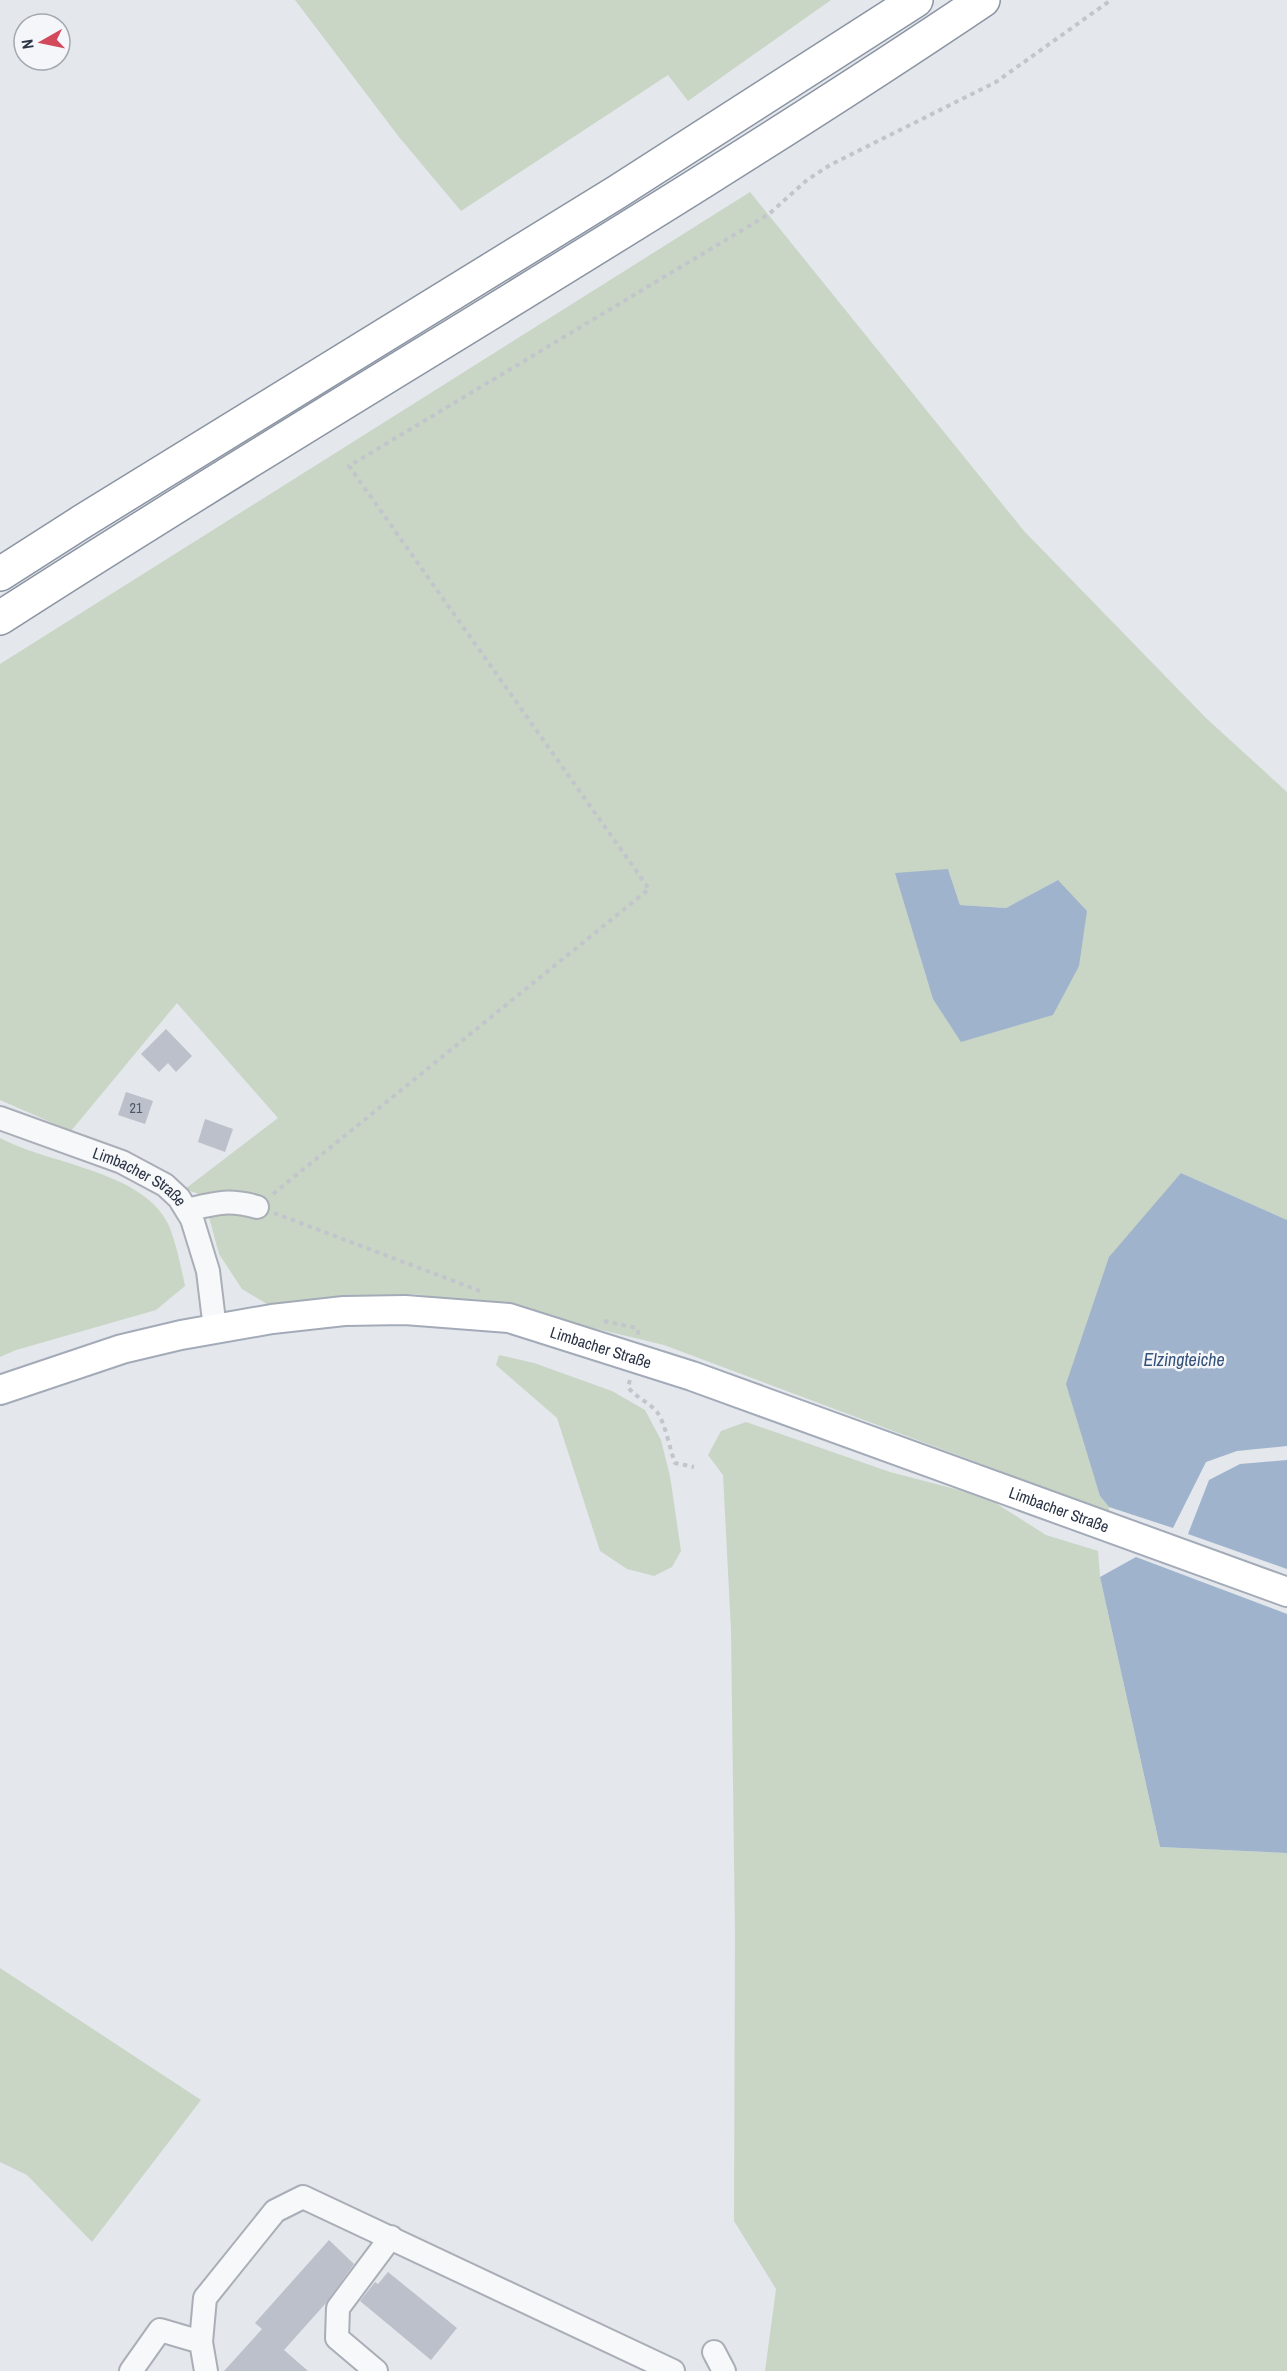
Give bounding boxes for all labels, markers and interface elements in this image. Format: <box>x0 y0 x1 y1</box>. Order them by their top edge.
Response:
north arrow <box>12 12 72 72</box>
text: N <box>16 38 39 51</box>
house number: 21 <box>130 1099 143 1117</box>
street label: Limbacher Straße <box>90 1141 192 1210</box>
street label: Limbacher Straße <box>548 1321 654 1374</box>
water label: Elzingteiche <box>1143 1347 1225 1372</box>
street label: Limbacher Straße <box>1006 1481 1112 1538</box>

